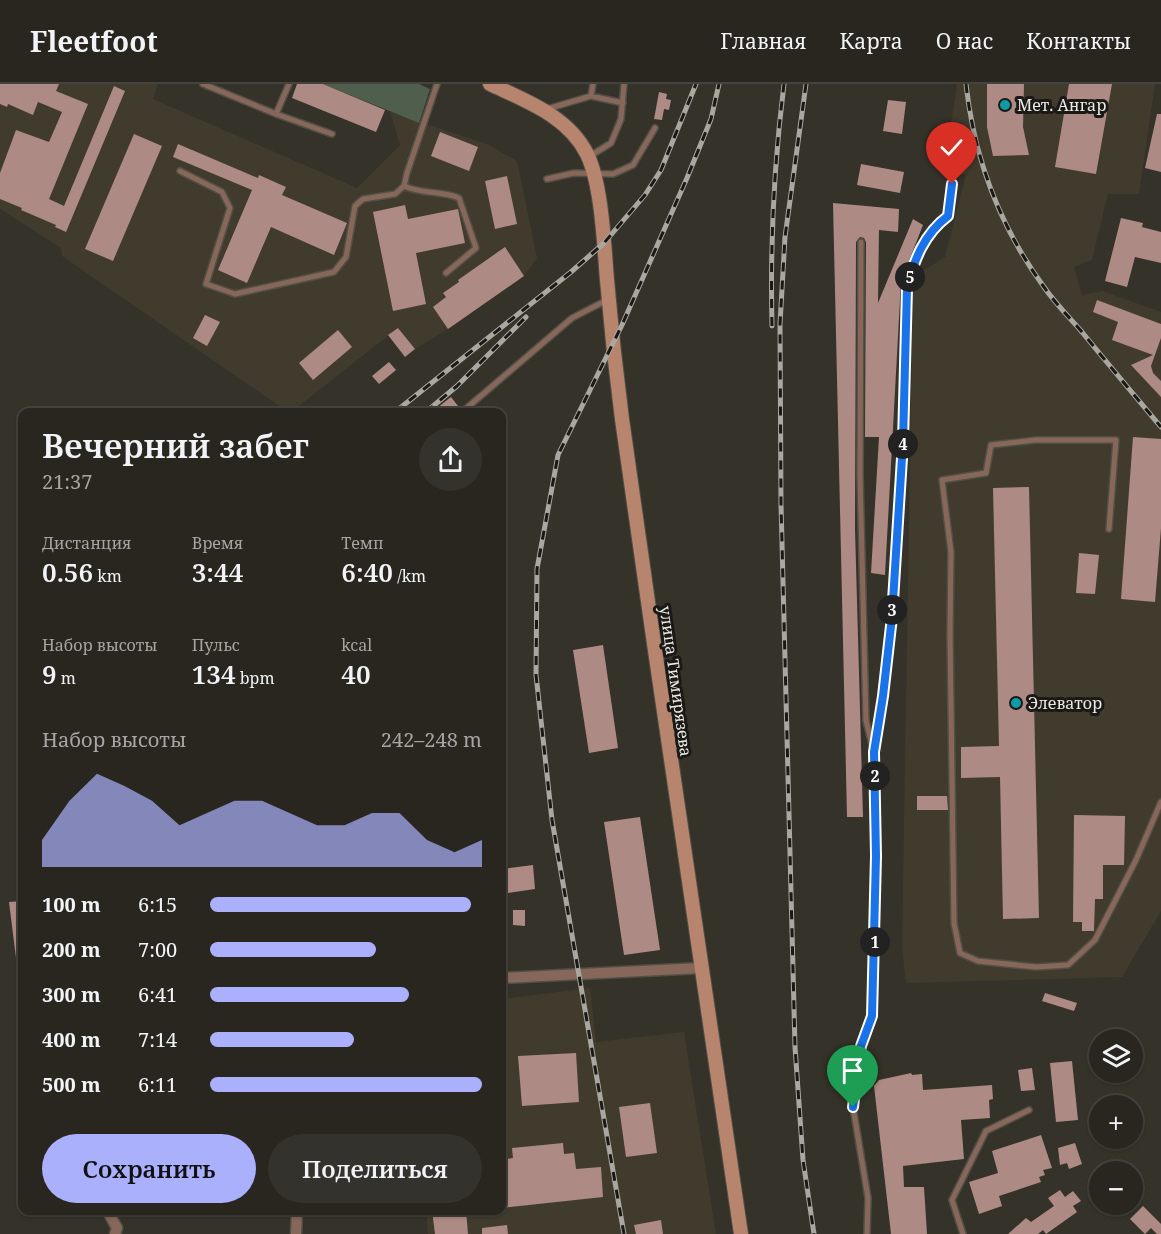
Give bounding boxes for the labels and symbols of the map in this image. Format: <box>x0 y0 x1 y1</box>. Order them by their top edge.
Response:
place label: Мет. Ангар <box>1017 94 1106 116</box>
marker: Мет. Ангар <box>998 98 1012 112</box>
pin <box>926 122 977 184</box>
pin: 5 <box>895 262 925 292</box>
pin: 4 <box>888 429 918 459</box>
pin: 3 <box>877 595 907 625</box>
street label: улица Тимирязева <box>655 604 697 758</box>
place label: Элеватор <box>1028 692 1102 714</box>
marker: Элеватор <box>1009 696 1023 710</box>
pin: 2 <box>860 761 890 791</box>
pin: 1 <box>860 927 890 957</box>
pin <box>827 1045 878 1107</box>

